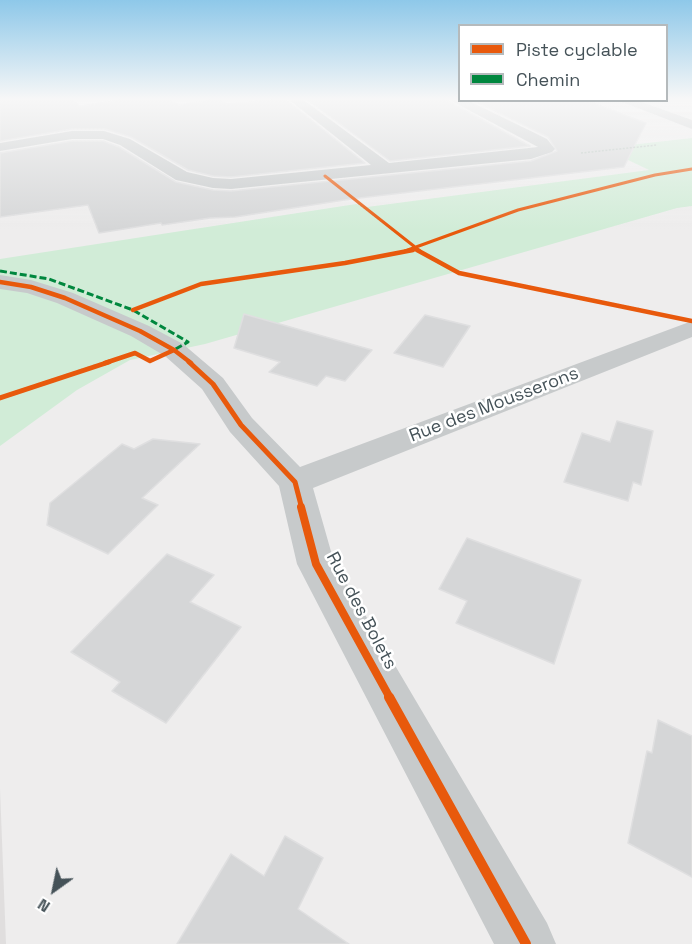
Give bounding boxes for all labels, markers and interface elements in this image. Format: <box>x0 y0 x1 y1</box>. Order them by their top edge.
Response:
legend <box>458 24 668 102</box>
text: Piste cyclable <box>516 38 638 61</box>
text: Chemin <box>516 68 580 91</box>
street label: Rue des Mousserons <box>406 363 582 447</box>
street label: Rue des Bolets <box>321 549 401 673</box>
north arrow <box>24 860 84 920</box>
text: N <box>34 894 54 917</box>

